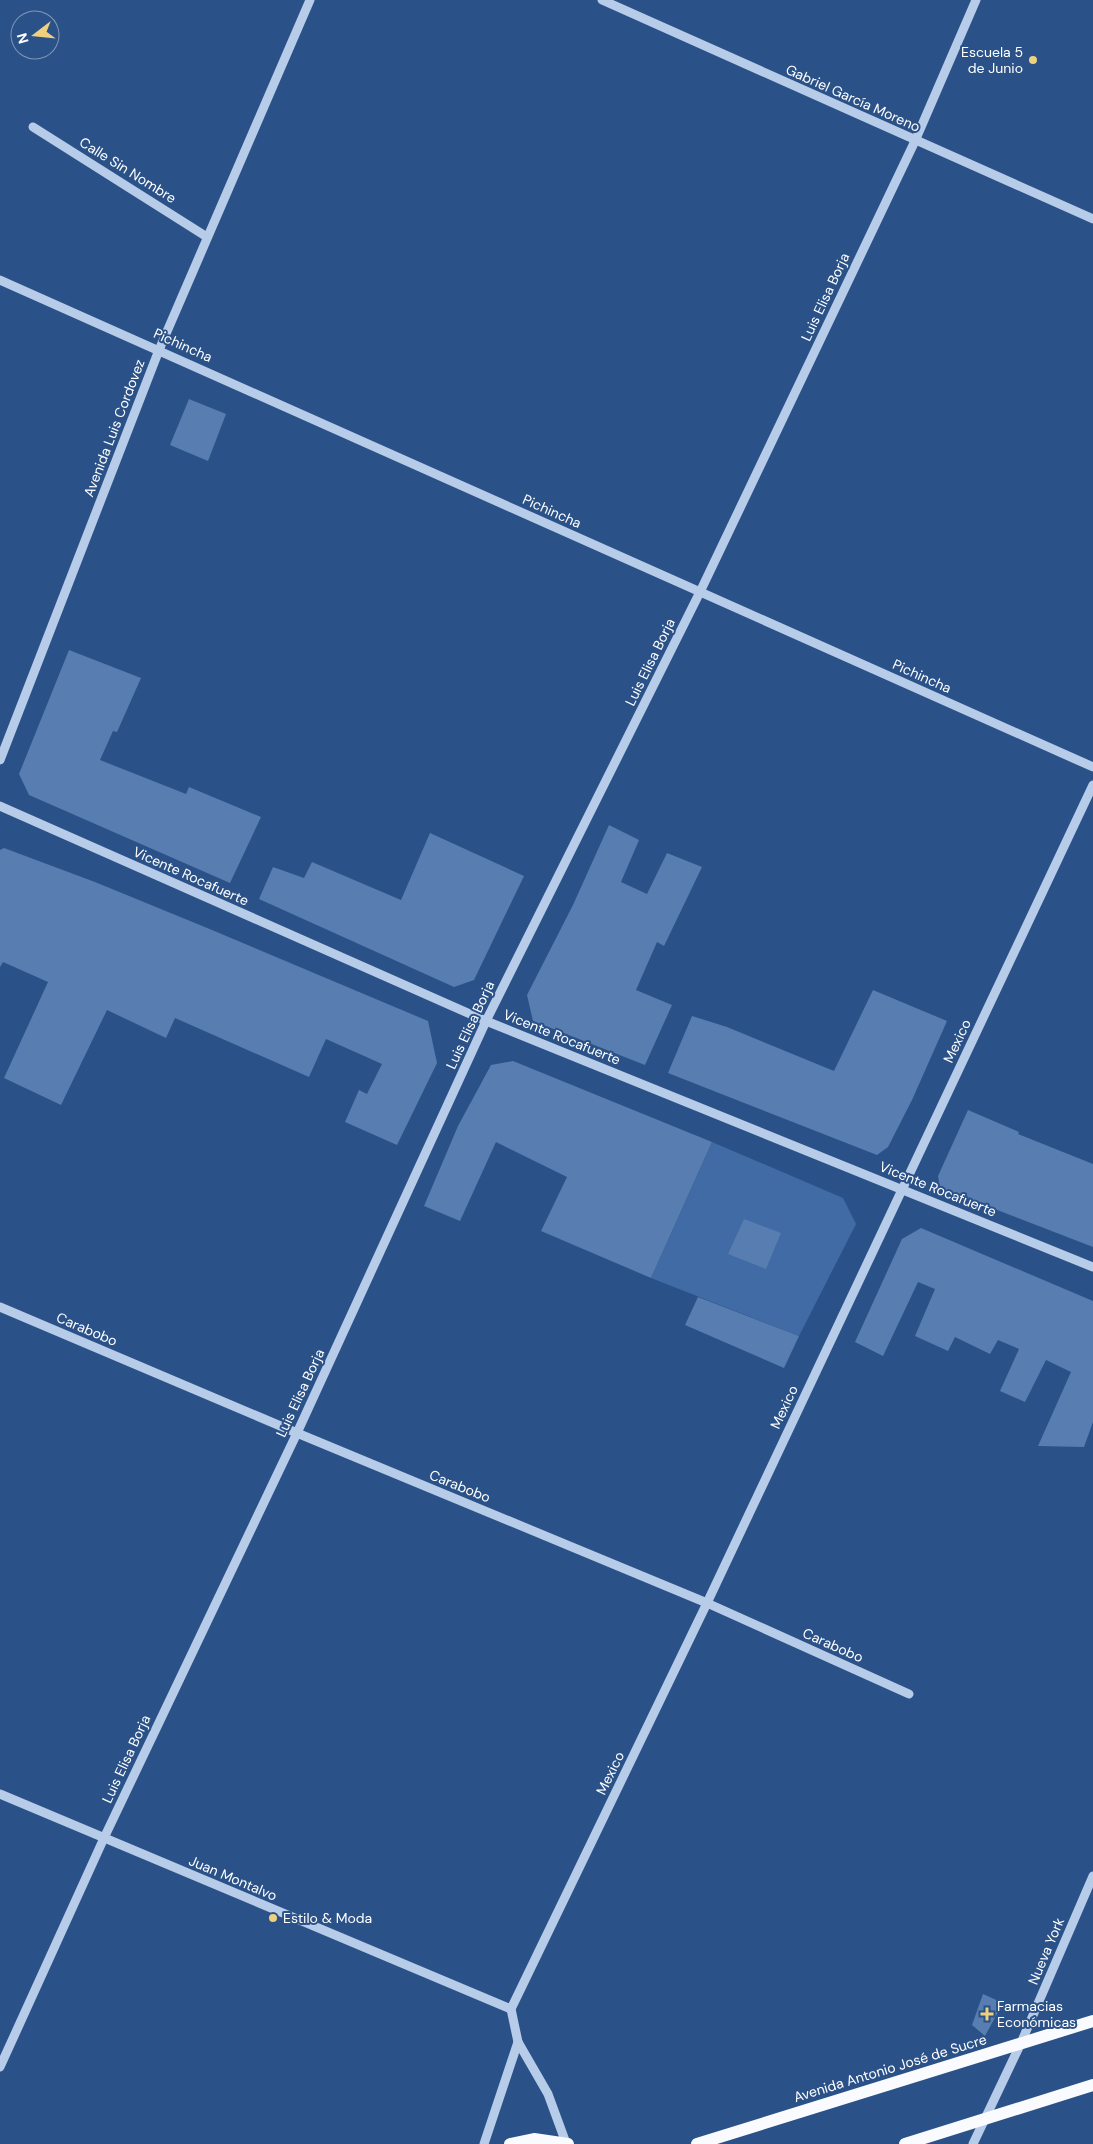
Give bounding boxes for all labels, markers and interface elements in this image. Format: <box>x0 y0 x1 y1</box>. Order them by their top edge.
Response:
north arrow <box>10 10 60 60</box>
text: N <box>12 31 33 46</box>
place label: Escuela 5 de Junio <box>961 43 1023 77</box>
marker: Escuela 5 de Junio <box>1027 54 1039 66</box>
street label: Gabriel García Moreno <box>783 60 923 136</box>
street label: Calle Sin Nombre <box>76 133 180 207</box>
street label: Luis Elisa Borja <box>797 250 853 344</box>
street label: Pichincha <box>151 324 215 366</box>
street label: Avenida Luis Cordovez <box>79 357 149 499</box>
street label: Pichincha <box>520 490 584 532</box>
street label: Luis Elisa Borja <box>621 615 679 709</box>
street label: Pichincha <box>890 655 954 697</box>
street label: Vicente Rocafuerte <box>130 842 252 910</box>
street label: Luis Elisa Borja <box>442 978 498 1072</box>
street label: Vicente Rocafuerte <box>501 1005 623 1069</box>
street label: Mexico <box>939 1016 975 1066</box>
street label: Vicente Rocafuerte <box>877 1157 999 1221</box>
street label: Carabobo <box>54 1308 120 1350</box>
street label: Luis Elisa Borja <box>272 1346 328 1440</box>
street label: Mexico <box>766 1382 802 1432</box>
street label: Carabobo <box>427 1466 493 1506</box>
street label: Carabobo <box>800 1624 866 1666</box>
street label: Luis Elisa Borja <box>98 1712 154 1806</box>
street label: Mexico <box>592 1748 628 1798</box>
street label: Juan Montalvo <box>186 1851 280 1905</box>
place label: Estilo & Moda <box>283 1909 372 1927</box>
marker: Estilo & Moda <box>267 1912 279 1924</box>
street label: Nueva York <box>1024 1915 1068 1987</box>
place label: Farmacias Económicas <box>997 1997 1076 2031</box>
marker: Farmacias Económicas <box>981 2008 993 2020</box>
street label: Avenida Antonio José de Sucre <box>791 2030 989 2106</box>

